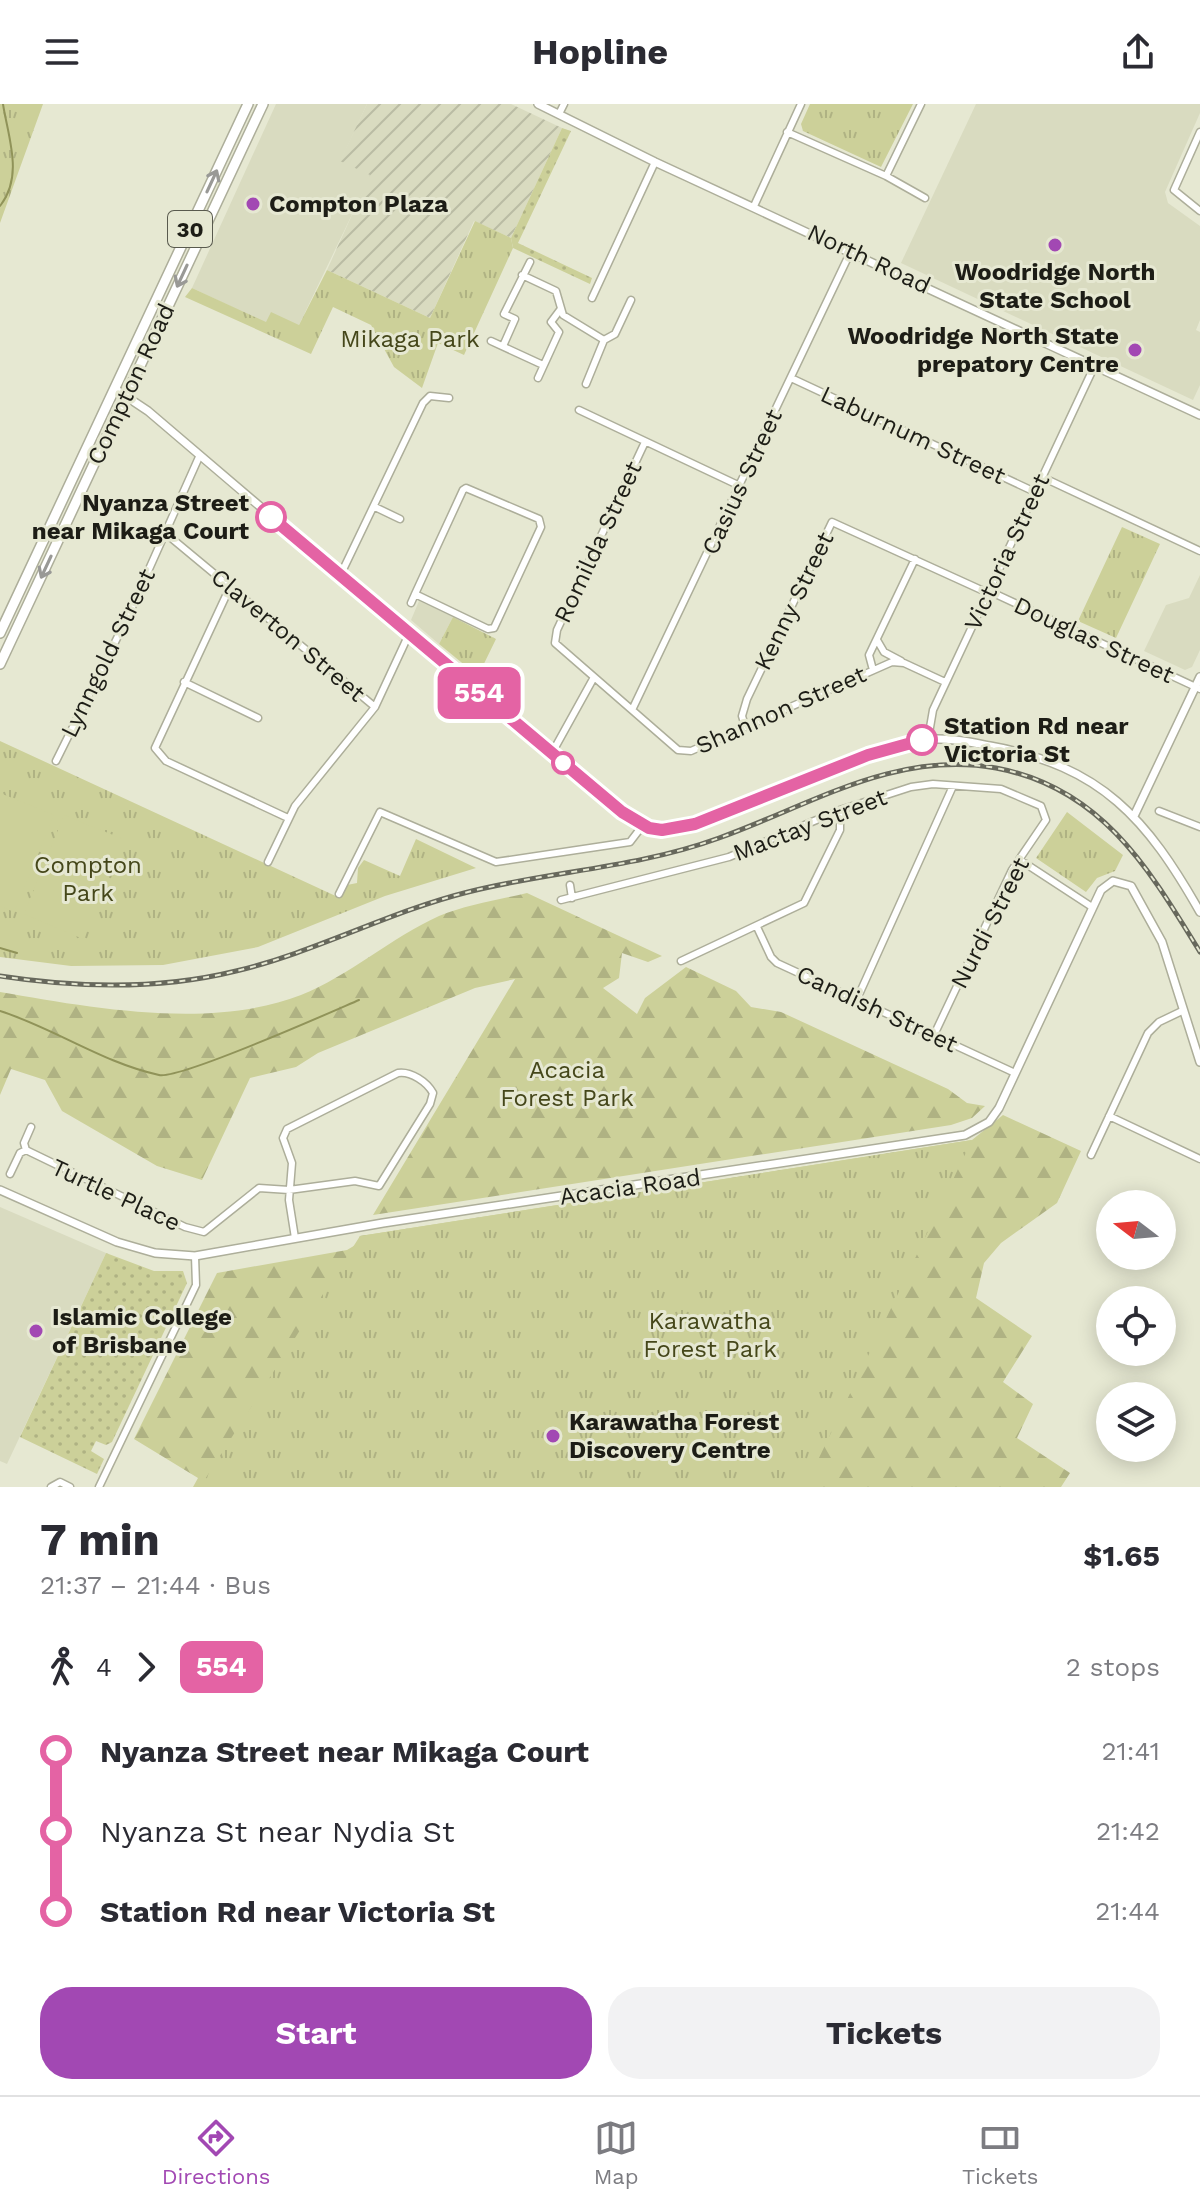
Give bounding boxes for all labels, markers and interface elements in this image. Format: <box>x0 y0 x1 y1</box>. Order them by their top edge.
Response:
icon: menu <box>40 30 84 74</box>
icon: share <box>1116 30 1160 74</box>
text: Hopline <box>532 31 668 73</box>
one-way arrow <box>205 169 220 193</box>
place label: Compton Plaza <box>269 190 448 218</box>
marker: Compton Plaza <box>244 195 262 213</box>
road number: 30 <box>168 211 212 247</box>
street label: North Road <box>803 218 935 300</box>
marker: Woodridge North State School <box>1046 236 1064 254</box>
place label: Woodridge North State School <box>955 258 1155 314</box>
one-way arrow <box>174 264 189 288</box>
street label: Compton Road <box>81 299 181 469</box>
place label: Woodridge North State prepatory Centre <box>847 322 1119 378</box>
park label: Mikaga Park <box>340 325 480 353</box>
marker: Woodridge North State prepatory Centre <box>1126 341 1144 359</box>
street label: Laburnum Street <box>816 380 1010 490</box>
street label: Casius Street <box>696 405 788 559</box>
street label: Romilda Street <box>548 457 648 627</box>
street label: Victoria Street <box>959 469 1055 635</box>
place label: Nyanza Street near Mikaga Court <box>32 489 250 545</box>
marker: Nyanza Street near Mikaga Court <box>256 502 286 532</box>
street label: Kenny Street <box>749 527 839 675</box>
one-way arrow <box>38 555 53 579</box>
street label: Claverton Street <box>205 563 371 707</box>
street label: Lynngold Street <box>55 564 161 742</box>
street label: Douglas Street <box>1010 591 1178 689</box>
street label: Shannon Street <box>692 660 870 760</box>
line badge: 554 <box>433 667 525 719</box>
text: 554 <box>454 676 504 709</box>
place label: Station Rd near Victoria St <box>944 712 1129 768</box>
marker: Station Rd near Victoria St <box>907 725 937 755</box>
unlabelled marker <box>552 752 574 774</box>
street label: Mactay Street <box>729 783 891 867</box>
park label: Compton Park <box>34 851 142 907</box>
street label: Nurdi Street <box>945 853 1035 993</box>
street label: Candish Street <box>792 959 962 1059</box>
park label: Acacia Forest Park <box>500 1056 634 1112</box>
street label: Turtle Place <box>47 1153 185 1237</box>
street label: Acacia Road <box>558 1163 702 1211</box>
north arrow <box>1096 1190 1176 1270</box>
map controls <box>1096 1190 1176 1462</box>
button: locate <box>1096 1286 1176 1366</box>
place label: Islamic College of Brisbane <box>52 1303 232 1359</box>
park label: Karawatha Forest Park <box>643 1307 777 1363</box>
marker: Islamic College of Brisbane <box>27 1322 45 1340</box>
button: layers <box>1096 1382 1176 1462</box>
place label: Karawatha Forest Discovery Centre <box>569 1408 780 1464</box>
marker: Karawatha Forest Discovery Centre <box>544 1427 562 1445</box>
text: 7 min <box>40 1514 160 1566</box>
text: $1.65 <box>1083 1538 1160 1573</box>
text: 21:37 – 21:44 · Bus <box>40 1570 271 1600</box>
icon: walk <box>40 1645 84 1689</box>
icon: forward <box>124 1645 168 1689</box>
text: 554 <box>196 1650 247 1683</box>
text: 4 <box>96 1652 112 1682</box>
text: 2 stops <box>1066 1652 1160 1682</box>
text: Nyanza Street near Mikaga Court <box>100 1734 589 1769</box>
text: 21:41 <box>1101 1736 1160 1766</box>
text: Nyanza St near Nydia St <box>100 1814 454 1849</box>
text: 21:42 <box>1096 1816 1160 1846</box>
text: Station Rd near Victoria St <box>100 1894 495 1929</box>
text: 21:44 <box>1095 1896 1160 1926</box>
button: Start <box>40 1987 592 2079</box>
button: Tickets <box>608 1987 1160 2079</box>
tab: Directions <box>162 2116 270 2189</box>
tab: Map <box>594 2116 639 2189</box>
tab: Tickets <box>962 2116 1038 2189</box>

